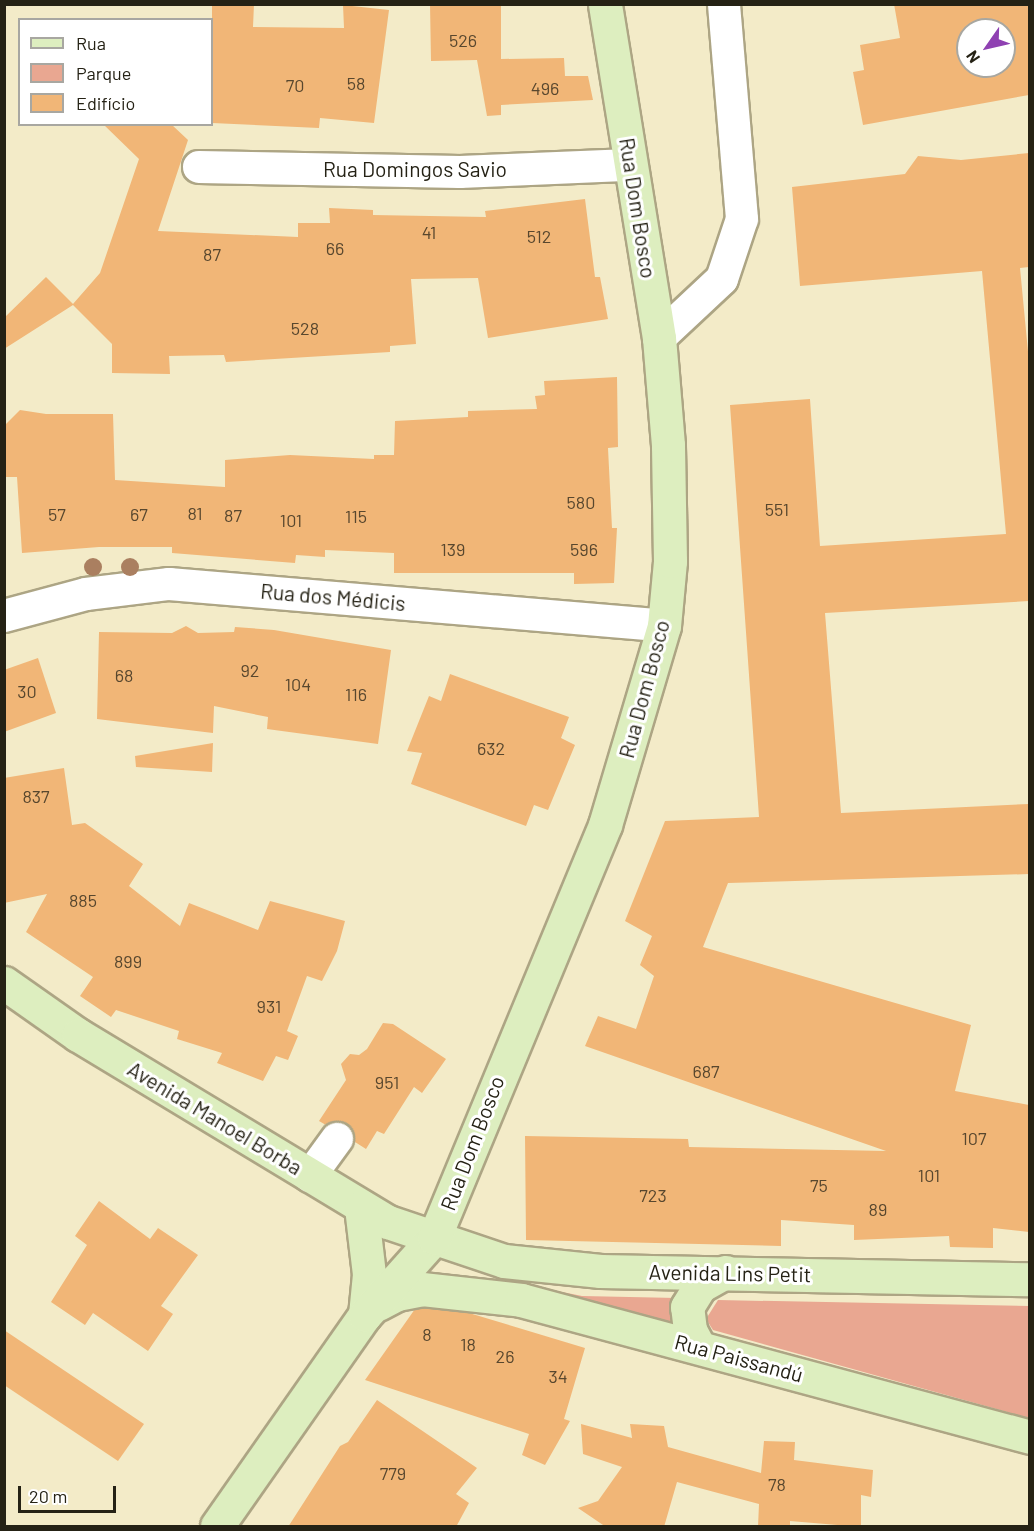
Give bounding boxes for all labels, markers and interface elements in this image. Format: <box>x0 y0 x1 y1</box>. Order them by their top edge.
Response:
legend <box>18 18 213 126</box>
north arrow <box>956 18 1016 78</box>
house number: 526 <box>449 29 477 51</box>
text: Rua <box>76 32 106 54</box>
text: N <box>961 48 983 67</box>
text: Parque <box>76 62 131 84</box>
house number: 58 <box>347 72 365 94</box>
house number: 70 <box>286 74 304 96</box>
house number: 496 <box>531 77 559 99</box>
text: Edifício <box>76 92 135 114</box>
street label: Rua Dom Bosco <box>614 136 662 280</box>
street label: Rua Domingos Savio <box>323 156 507 182</box>
house number: 41 <box>422 221 436 243</box>
house number: 512 <box>527 225 551 247</box>
house number: 66 <box>326 237 344 259</box>
house number: 87 <box>203 243 221 265</box>
house number: 528 <box>291 317 319 339</box>
house number: 580 <box>567 491 595 513</box>
house number: 551 <box>765 498 789 520</box>
house number: 81 <box>187 502 203 524</box>
house number: 57 <box>48 503 66 525</box>
house number: 67 <box>130 503 148 525</box>
house number: 87 <box>224 504 242 526</box>
house number: 115 <box>345 505 367 527</box>
house number: 101 <box>280 509 302 531</box>
house number: 139 <box>441 538 465 560</box>
house number: 596 <box>570 538 598 560</box>
street label: Rua dos Médicis <box>259 578 407 616</box>
street label: Rua Dom Bosco <box>613 617 675 761</box>
house number: 92 <box>240 659 260 681</box>
house number: 68 <box>115 664 133 686</box>
house number: 104 <box>285 673 311 695</box>
house number: 30 <box>17 680 37 702</box>
house number: 116 <box>345 683 367 705</box>
house number: 632 <box>477 737 505 759</box>
house number: 837 <box>22 785 50 807</box>
house number: 885 <box>69 889 97 911</box>
house number: 899 <box>114 950 142 972</box>
house number: 931 <box>257 995 281 1017</box>
street label: Avenida Manoel Borba <box>123 1056 307 1180</box>
house number: 687 <box>692 1060 720 1082</box>
house number: 951 <box>375 1071 399 1093</box>
street label: Rua Dom Bosco <box>435 1072 509 1214</box>
house number: 107 <box>962 1127 986 1149</box>
house number: 101 <box>918 1164 940 1186</box>
house number: 75 <box>810 1174 828 1196</box>
house number: 723 <box>639 1184 667 1206</box>
house number: 89 <box>869 1198 887 1220</box>
street label: Avenida Lins Petit <box>648 1259 812 1287</box>
house number: 8 <box>422 1323 432 1345</box>
street label: Rua Paissandú <box>672 1329 806 1387</box>
house number: 18 <box>460 1333 476 1355</box>
house number: 26 <box>496 1345 514 1367</box>
house number: 34 <box>548 1365 568 1387</box>
house number: 779 <box>380 1462 406 1484</box>
house number: 78 <box>768 1473 786 1495</box>
scale bar <box>21 1474 118 1512</box>
text: 20 m <box>29 1485 67 1507</box>

